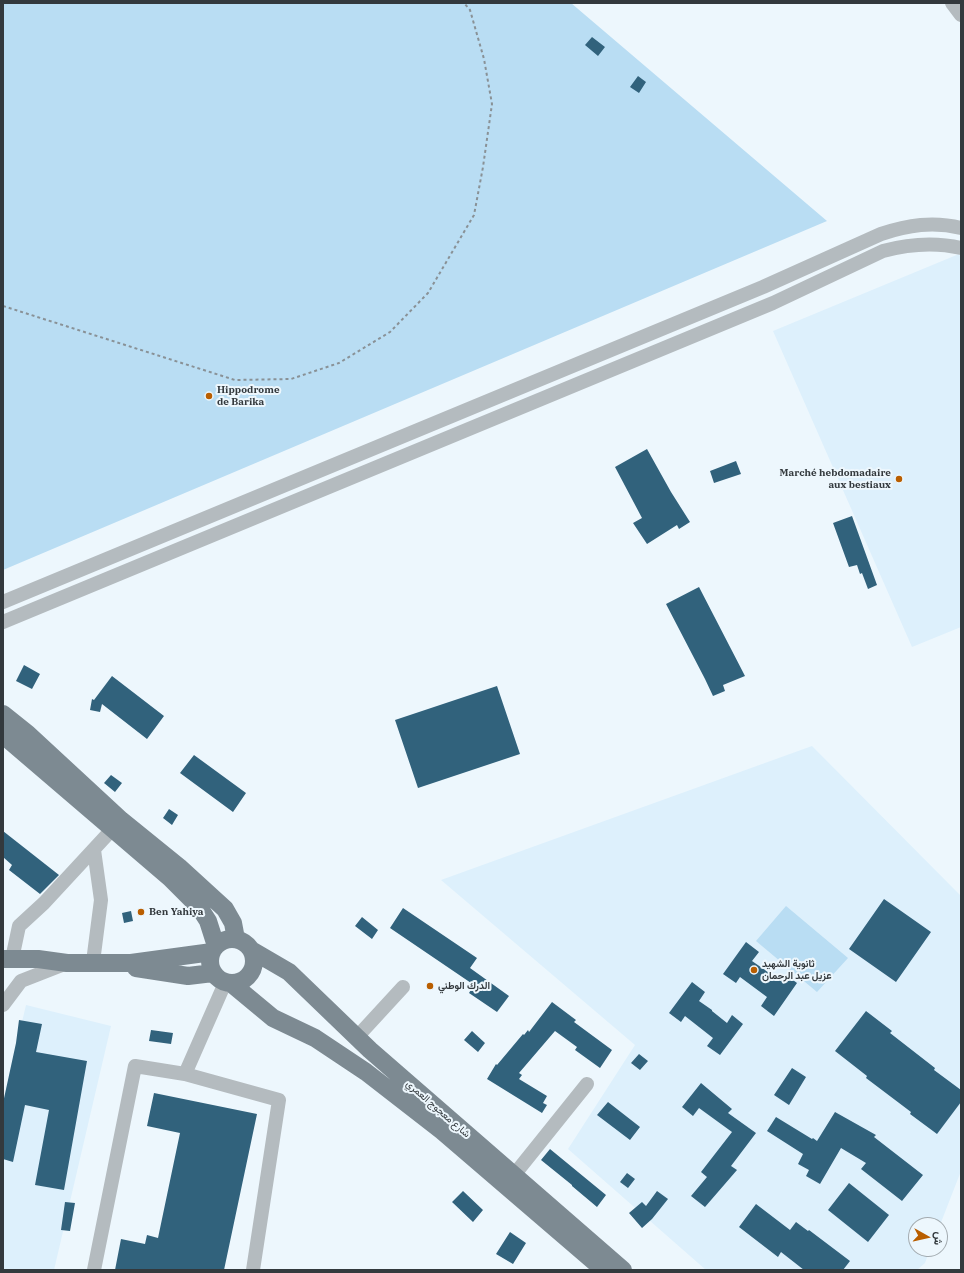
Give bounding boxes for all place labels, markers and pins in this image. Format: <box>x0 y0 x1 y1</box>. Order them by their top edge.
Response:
place label: Hippodrome de Barika <box>217 384 280 408</box>
marker: Hippodrome de Barika <box>204 391 214 401</box>
place label: Marché hebdomadaire aux bestiaux <box>780 467 891 490</box>
marker: Marché hebdomadaire aux bestiaux <box>894 474 904 484</box>
place label: Ben Yahiya <box>149 906 204 918</box>
marker: Ben Yahiya <box>136 907 146 917</box>
place label: ثانوية الشهيد عزيل عبد الرحمان <box>762 958 831 982</box>
marker: ثانوية الشهيد عزيل عبد الرحمان <box>749 965 759 975</box>
place label: الدرك الوطني <box>438 980 490 992</box>
marker: الدرك الوطني <box>425 981 435 991</box>

